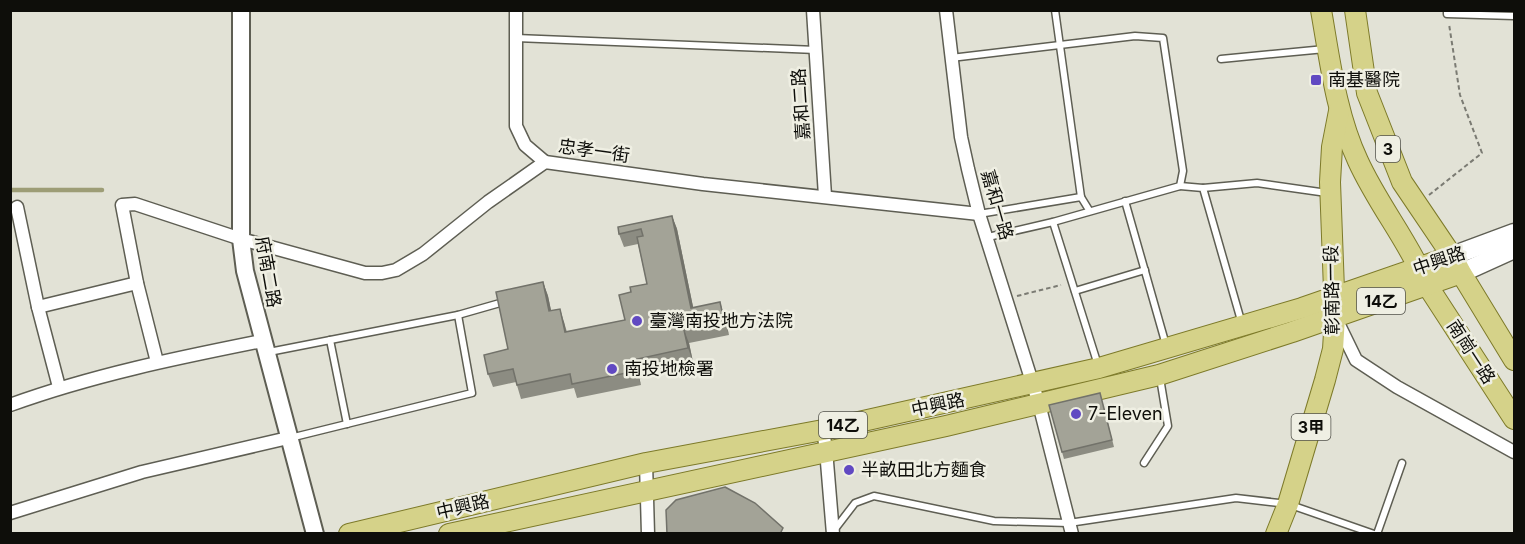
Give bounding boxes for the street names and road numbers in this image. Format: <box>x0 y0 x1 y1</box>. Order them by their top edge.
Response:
street label: 嘉和二路 <box>788 67 813 141</box>
street label: 忠孝一街 <box>557 135 631 166</box>
road number: 3 <box>1376 136 1400 162</box>
street label: 嘉和一路 <box>977 167 1017 242</box>
street label: 府南二路 <box>252 235 285 309</box>
street label: 中興路 <box>1410 242 1468 279</box>
street label: 彰南路一段 <box>1320 245 1343 335</box>
road number: 14乙 <box>1357 288 1405 314</box>
street label: 南崗一路 <box>1443 316 1500 388</box>
street label: 中興路 <box>909 389 966 420</box>
road number: 14乙 <box>819 412 867 438</box>
road number: 3甲 <box>1292 414 1330 440</box>
street label: 中興路 <box>434 490 492 523</box>

